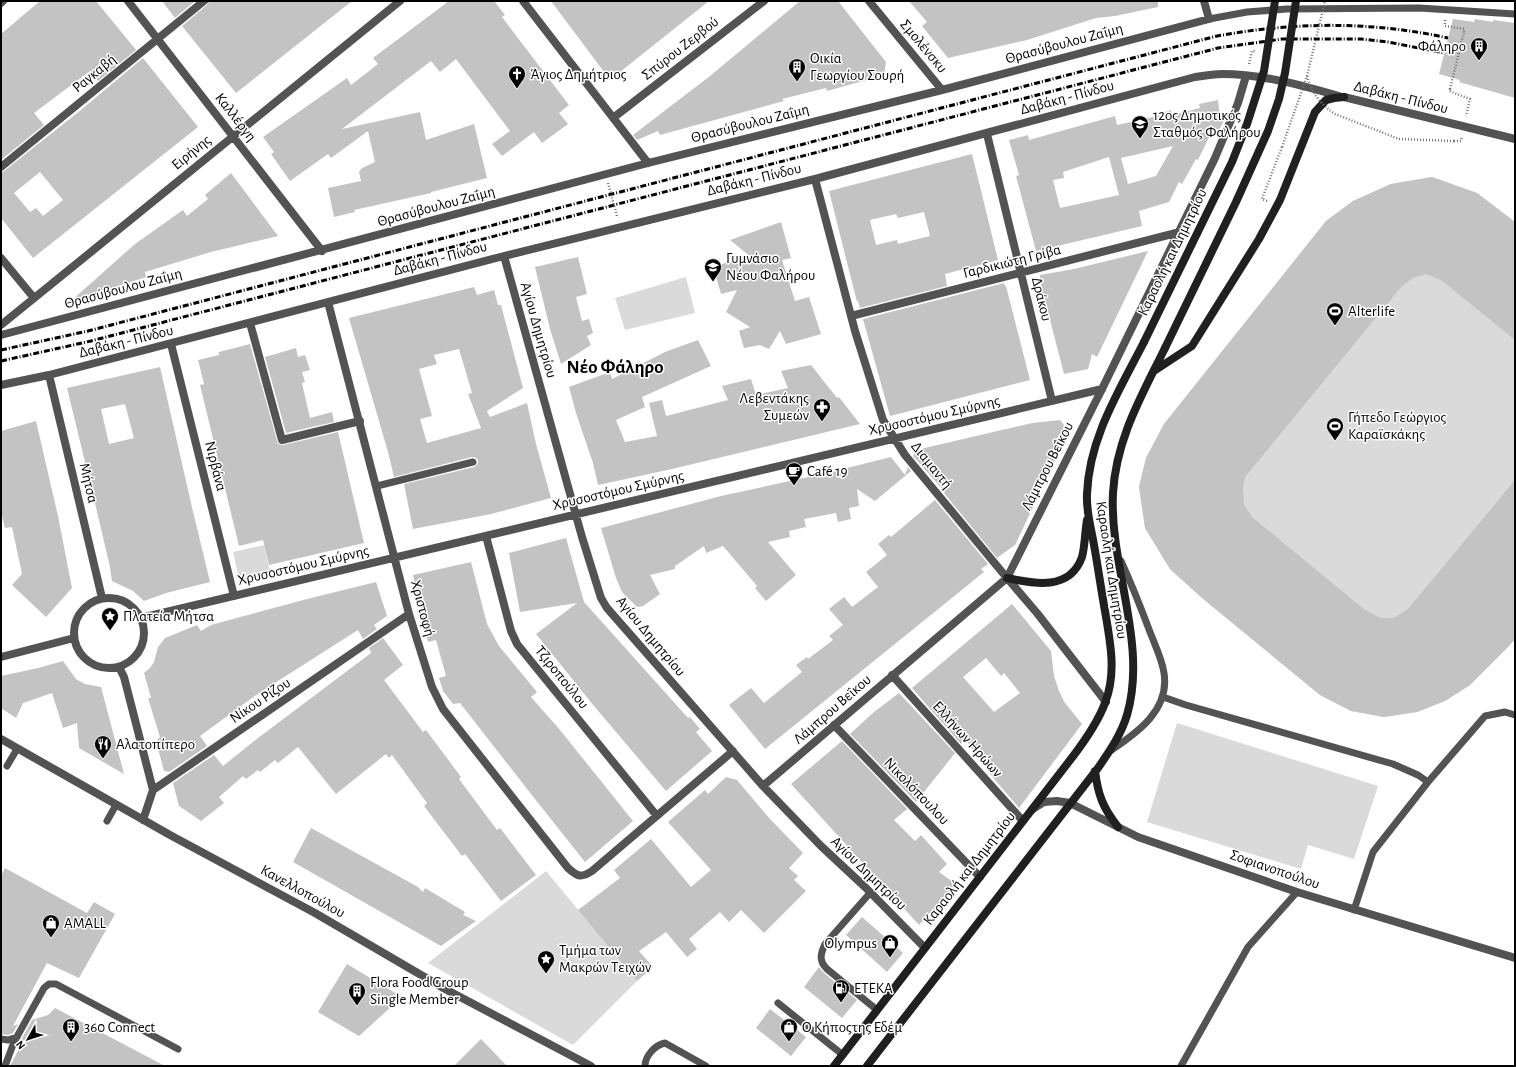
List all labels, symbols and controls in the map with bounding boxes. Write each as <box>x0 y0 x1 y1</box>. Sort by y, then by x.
street label: Σπύρου Ζερβού <box>639 14 722 83</box>
street label: Σμολένσκυ <box>897 17 950 76</box>
street label: Θρασύβουλου Ζαΐμη <box>1004 21 1124 66</box>
building icon: Φάληρο <box>1469 36 1489 61</box>
place label: Φάληρο <box>1418 39 1466 54</box>
place label: Οικία Γεωργίου Σουρή <box>810 51 904 83</box>
street label: Ραγκαβή <box>70 52 119 95</box>
building icon: Οικία Γεωργίου Σουρή <box>787 57 807 82</box>
church icon: Άγιος Δημήτριος <box>507 64 527 89</box>
place label: Άγιος Δημήτριος <box>530 67 627 82</box>
street label: Δαβάκη - Πίνδου <box>1019 78 1116 117</box>
street label: Δαβάκη - Πίνδου <box>1352 79 1450 116</box>
street label: Καλλέργη <box>212 90 259 144</box>
street label: Θρασύβουλου Ζαΐμη <box>690 102 811 145</box>
place label: 12ος Δημοτικός Σταθμός Φαλήρου <box>1153 108 1261 140</box>
school or university icon: 12ος Δημοτικός Σταθμός Φαλήρου <box>1130 114 1150 139</box>
street label: Ειρήνης <box>169 132 214 173</box>
street label: Δαβάκη - Πίνδου <box>705 161 803 198</box>
street label: Θρασύβουλου Ζαΐμη <box>376 184 496 229</box>
street label: Καραολή και Δημητρίου <box>1135 186 1210 318</box>
street label: Δαβάκη - Πίνδου <box>392 239 489 278</box>
street label: Γαρδικιώτη Γρίβα <box>962 242 1063 281</box>
place label: Γυμνάσιο Νέου Φαλήρου <box>726 251 815 283</box>
school or university icon: Γυμνάσιο Νέου Φαλήρου <box>703 257 723 282</box>
street label: Θρασύβουλου Ζαΐμη <box>63 266 183 311</box>
street label: Δράκου <box>1029 275 1054 323</box>
street label: Αγίου Δημητρίου <box>518 281 559 380</box>
sports icon: Alterlife <box>1325 301 1345 326</box>
place label: Alterlife <box>1348 304 1395 319</box>
street label: Δαβάκη - Πίνδου <box>77 323 175 360</box>
district label: Νέο Φάληρο <box>567 358 663 377</box>
place label: Λεβεντάκης Συμεών <box>740 391 809 423</box>
street label: Χρυσοστόμου Σμύρνης <box>867 393 1001 438</box>
pharmacy icon: Λεβεντάκης Συμεών <box>812 397 832 422</box>
place label: Γήπεδο Γεώργιος Καραϊσκάκης <box>1348 410 1446 442</box>
sports icon: Γήπεδο Γεώργιος Καραϊσκάκης <box>1325 416 1345 441</box>
street label: Λάμπρου Βεΐκου <box>1019 420 1076 513</box>
street label: Διαμαντή <box>908 439 955 492</box>
street label: Νιρβάνα <box>202 440 229 493</box>
cafe icon: Café 19 <box>784 461 804 486</box>
street label: Μήτσα <box>77 462 100 505</box>
place label: Café 19 <box>807 464 847 479</box>
street label: Χρυσοστόμου Σμύρνης <box>551 468 685 513</box>
street label: Καραολή και Δημητρίου <box>1093 500 1130 640</box>
street label: Χρυσοστόμου Σμύρνης <box>236 543 370 588</box>
street label: Χριστοφή <box>408 578 437 638</box>
street label: Αγίου Δημητρίου <box>613 594 688 679</box>
place icon: Πλατεία Μήτσα <box>100 606 120 631</box>
place label: Πλατεία Μήτσα <box>123 609 214 624</box>
street label: Τζιροπούλου <box>532 643 591 712</box>
street label: Λάμπρου Βεΐκου <box>791 672 874 747</box>
street label: Νίκου Ρίζου <box>227 675 293 726</box>
street label: Ελλήνων Ηρώων <box>930 699 1005 780</box>
restaurant icon: Αλατοπίπερο <box>93 734 113 759</box>
place label: Αλατοπίπερο <box>116 737 195 752</box>
street label: Νικολόπουλου <box>881 755 952 828</box>
street label: Καραολή και Δημητρίου <box>921 809 1018 928</box>
street label: Αγίου Δημητρίου <box>828 834 909 913</box>
street label: Σοφιανοπούλου <box>1228 847 1322 892</box>
street label: Κανελλοπούλου <box>258 862 347 921</box>
shop icon: AMALL <box>41 913 61 938</box>
place label: AMALL <box>64 916 106 931</box>
shop icon: Olympus <box>880 933 900 958</box>
place label: Olympus <box>825 936 877 951</box>
place label: Τμήμα των Μακρών Τειχών <box>559 943 651 975</box>
place icon: Τμήμα των Μακρών Τειχών <box>536 949 556 974</box>
place label: Flora Food Group Single Member <box>370 975 469 1007</box>
fuel station icon: ΕΤΕΚΑ <box>831 978 851 1003</box>
building icon: Flora Food Group Single Member <box>347 981 367 1006</box>
place label: ΕΤΕΚΑ <box>854 981 893 996</box>
building icon: 360 Connect <box>61 1017 81 1042</box>
shop icon: Ο Κήποςτης Εδέμ <box>779 1017 799 1042</box>
north arrow <box>8 1019 48 1059</box>
place label: 360 Connect <box>84 1020 155 1035</box>
place label: Ο Κήποςτης Εδέμ <box>802 1020 902 1035</box>
text: N <box>14 1039 27 1051</box>

